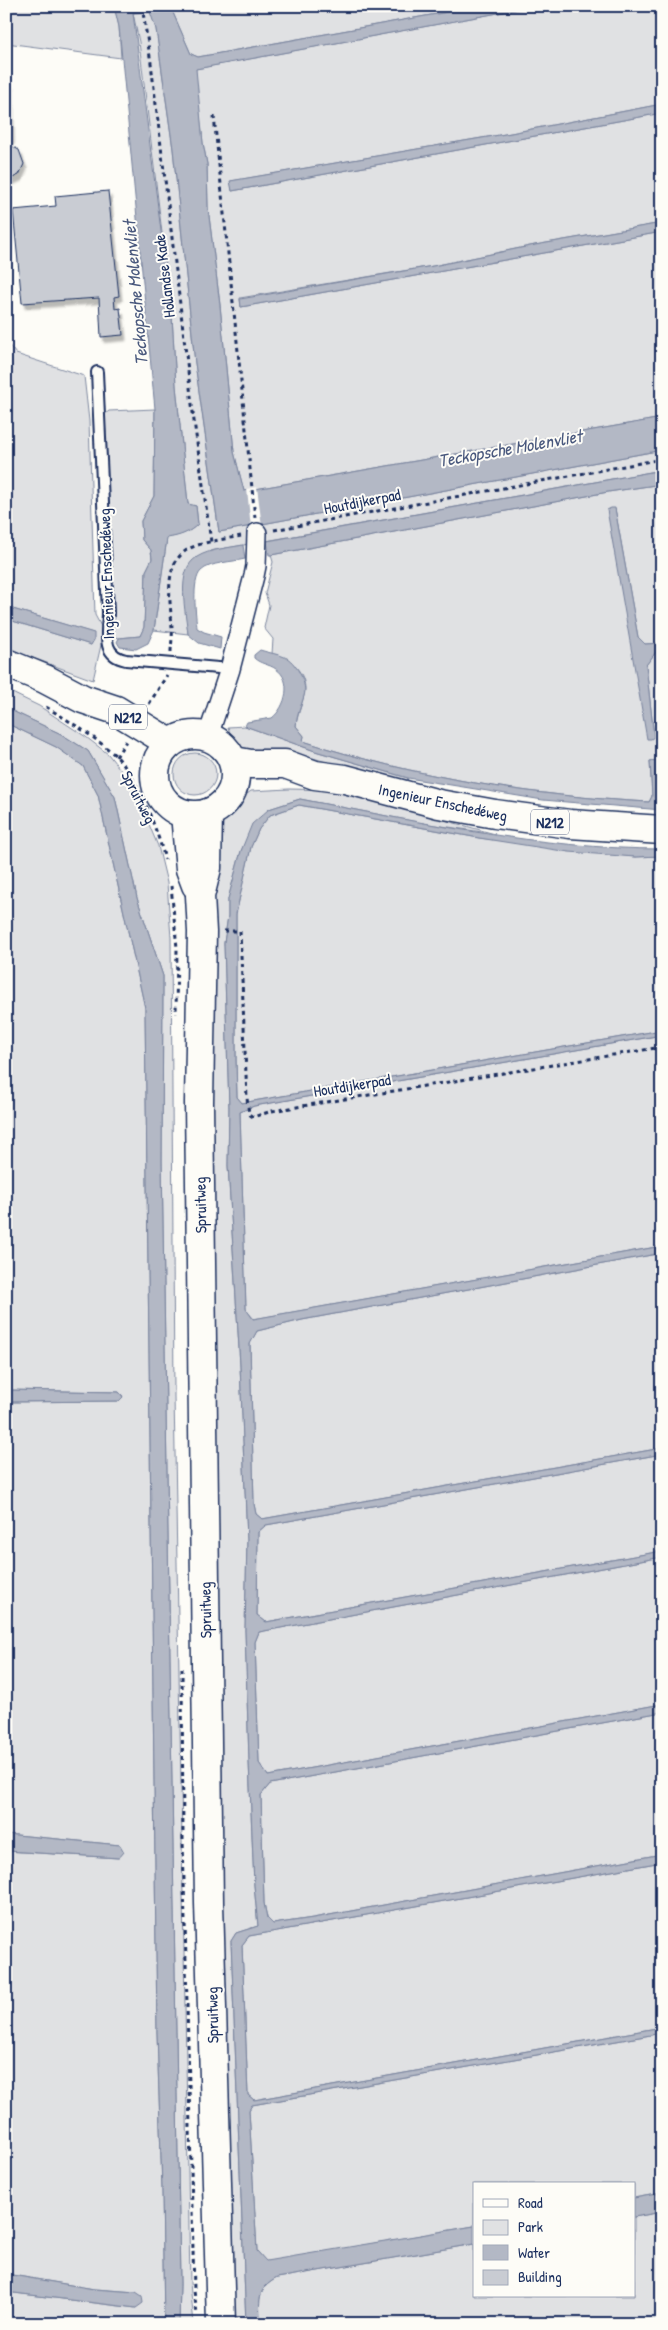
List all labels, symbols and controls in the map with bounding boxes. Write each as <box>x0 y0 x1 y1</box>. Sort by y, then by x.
water label: Teckopsche Molenvliet <box>116 217 154 366</box>
street label: Hollandse Kade <box>148 232 180 319</box>
water label: Teckopsche Molenvliet <box>436 423 586 473</box>
street label: Houtdijkerpad <box>322 483 402 519</box>
street label: Ingenieur Enschedéweg <box>93 508 119 640</box>
road number: N212 <box>109 704 147 730</box>
street label: Spruitweg <box>116 767 162 827</box>
street label: Ingenieur Enschedéweg <box>377 778 509 826</box>
road number: N212 <box>531 810 569 834</box>
street label: Houtdijkerpad <box>312 1068 392 1102</box>
street label: Spruitweg <box>189 1176 211 1234</box>
street label: Spruitweg <box>194 1581 216 1639</box>
street label: Spruitweg <box>201 1986 223 2044</box>
legend <box>473 2182 636 2298</box>
text: Road <box>518 2192 543 2213</box>
text: Park <box>518 2216 543 2237</box>
text: Water <box>518 2242 550 2263</box>
text: Building <box>518 2266 562 2287</box>

